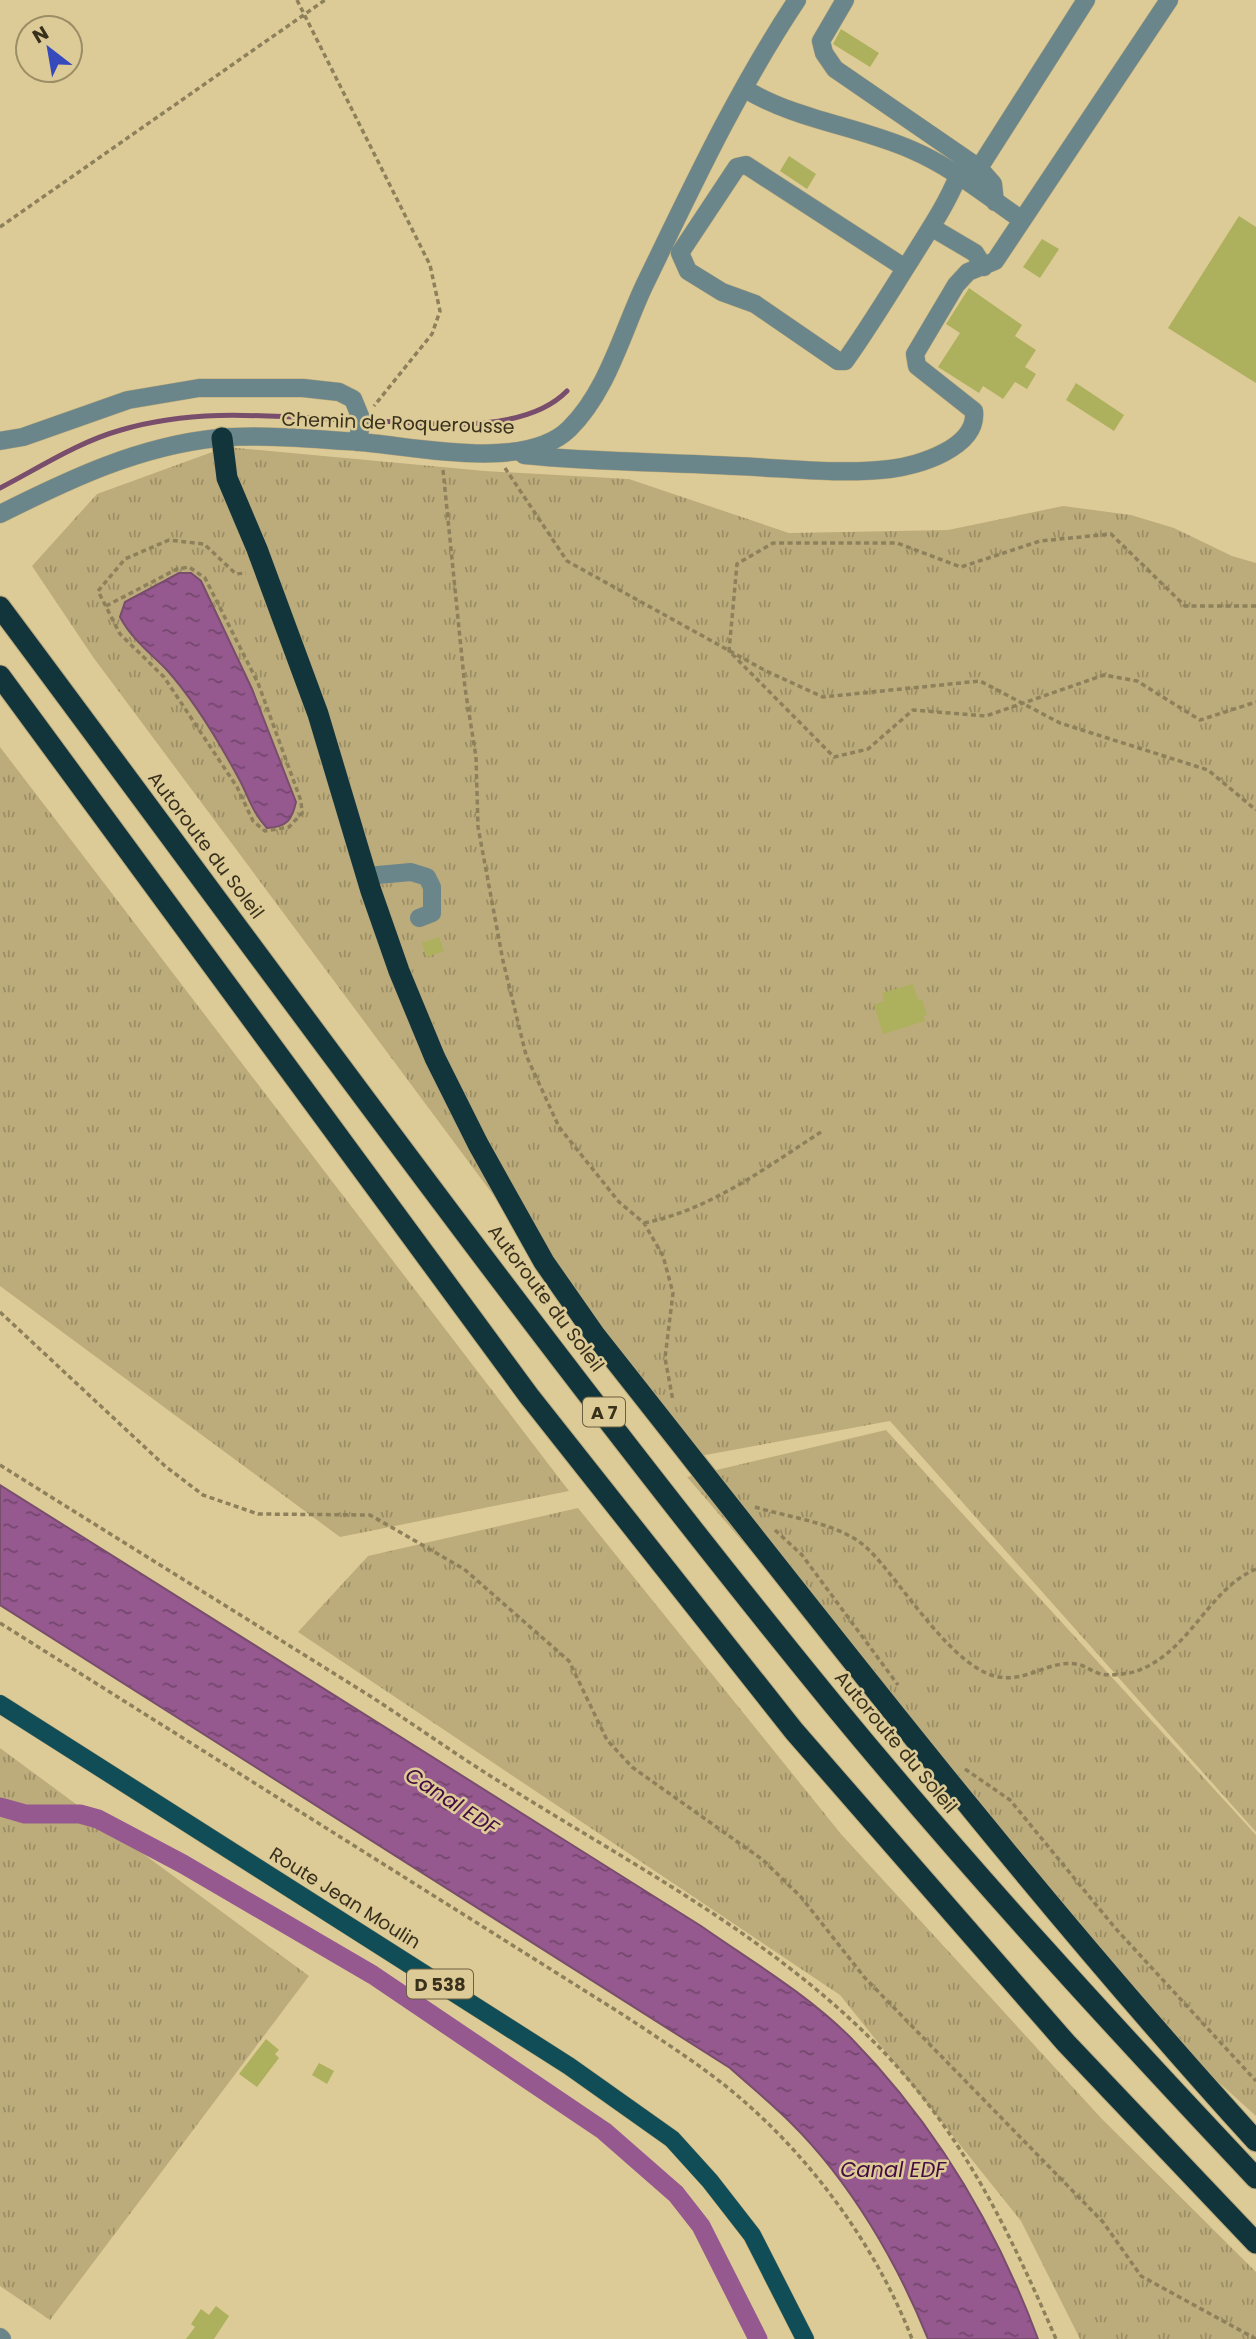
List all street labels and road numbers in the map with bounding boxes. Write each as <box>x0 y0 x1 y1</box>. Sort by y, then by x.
street label: Chemin de Roquerousse <box>281 405 515 441</box>
street label: Autoroute du Soleil <box>142 766 270 924</box>
street label: Autoroute du Soleil <box>482 1219 610 1377</box>
road number: A 7 <box>583 1398 625 1427</box>
street label: Autoroute du Soleil <box>828 1665 964 1819</box>
street label: Route Jean Moulin <box>264 1841 426 1955</box>
road number: D 538 <box>407 1970 473 1998</box>

